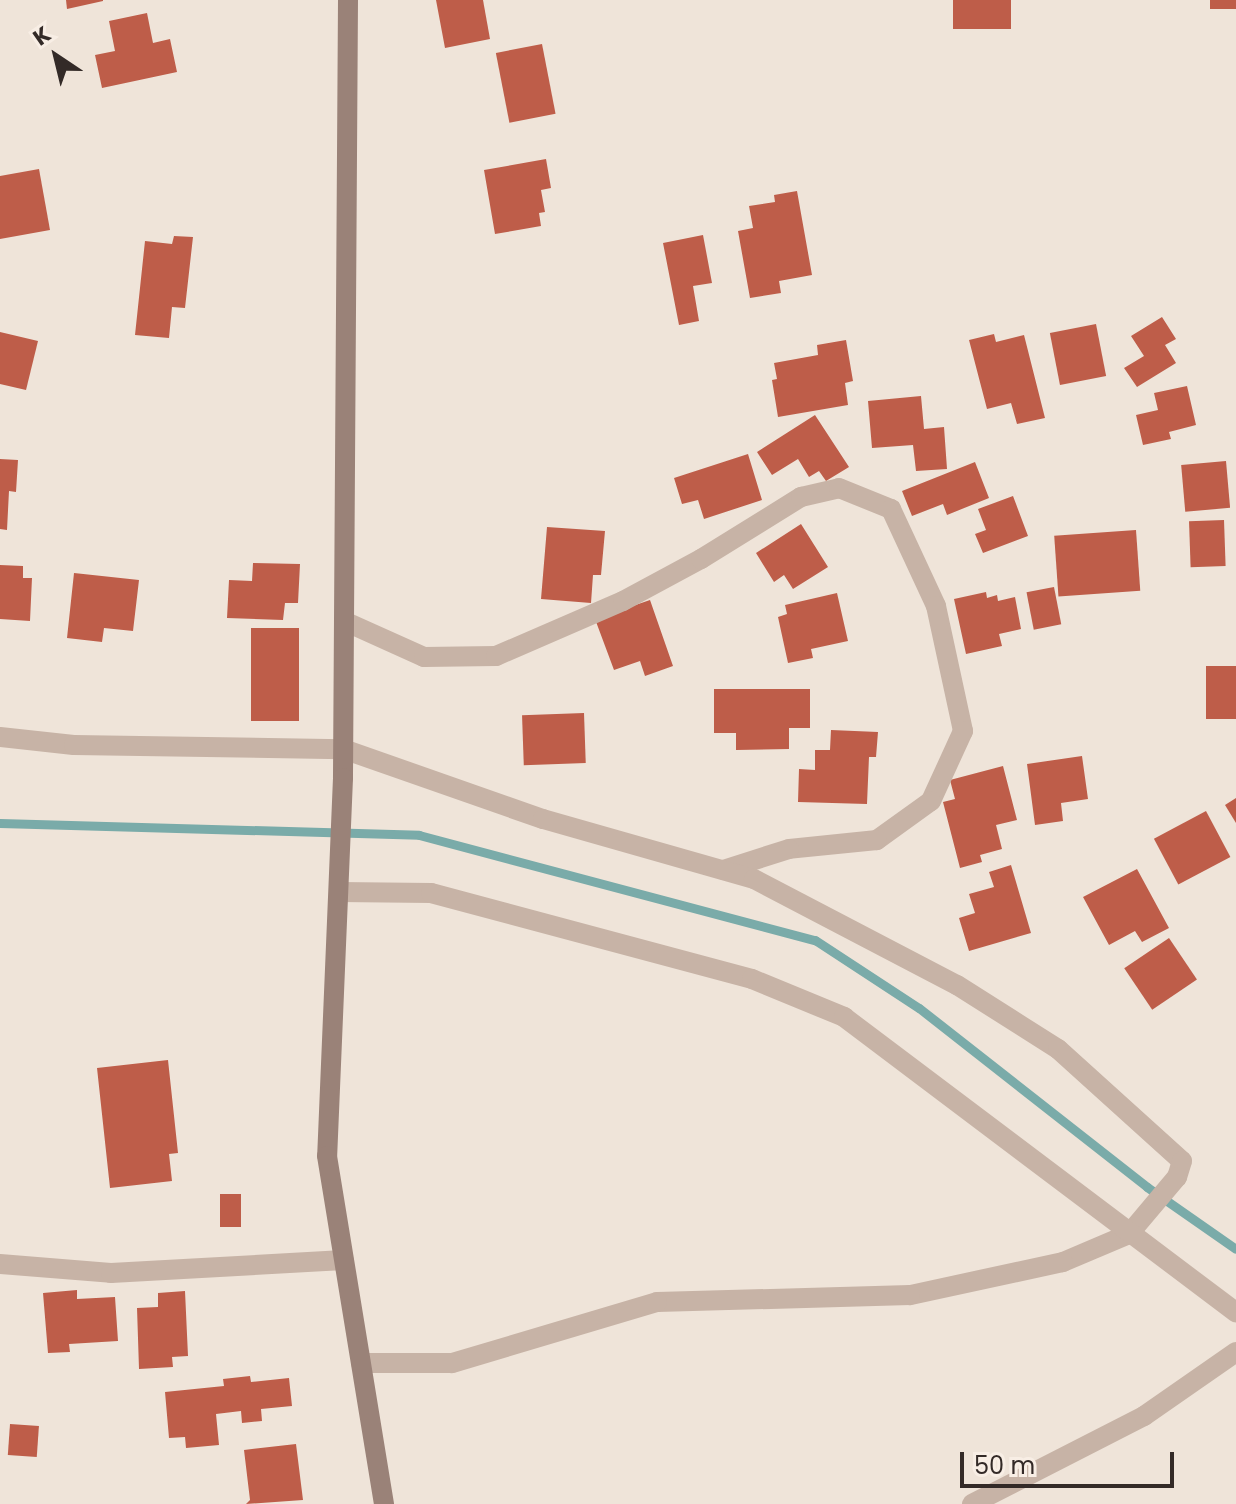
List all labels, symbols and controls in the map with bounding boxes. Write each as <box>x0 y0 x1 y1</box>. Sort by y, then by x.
north arrow <box>16 16 96 96</box>
text: K <box>27 19 57 53</box>
scale bar <box>964 1436 1178 1486</box>
text: 50 m <box>974 1449 1035 1482</box>

